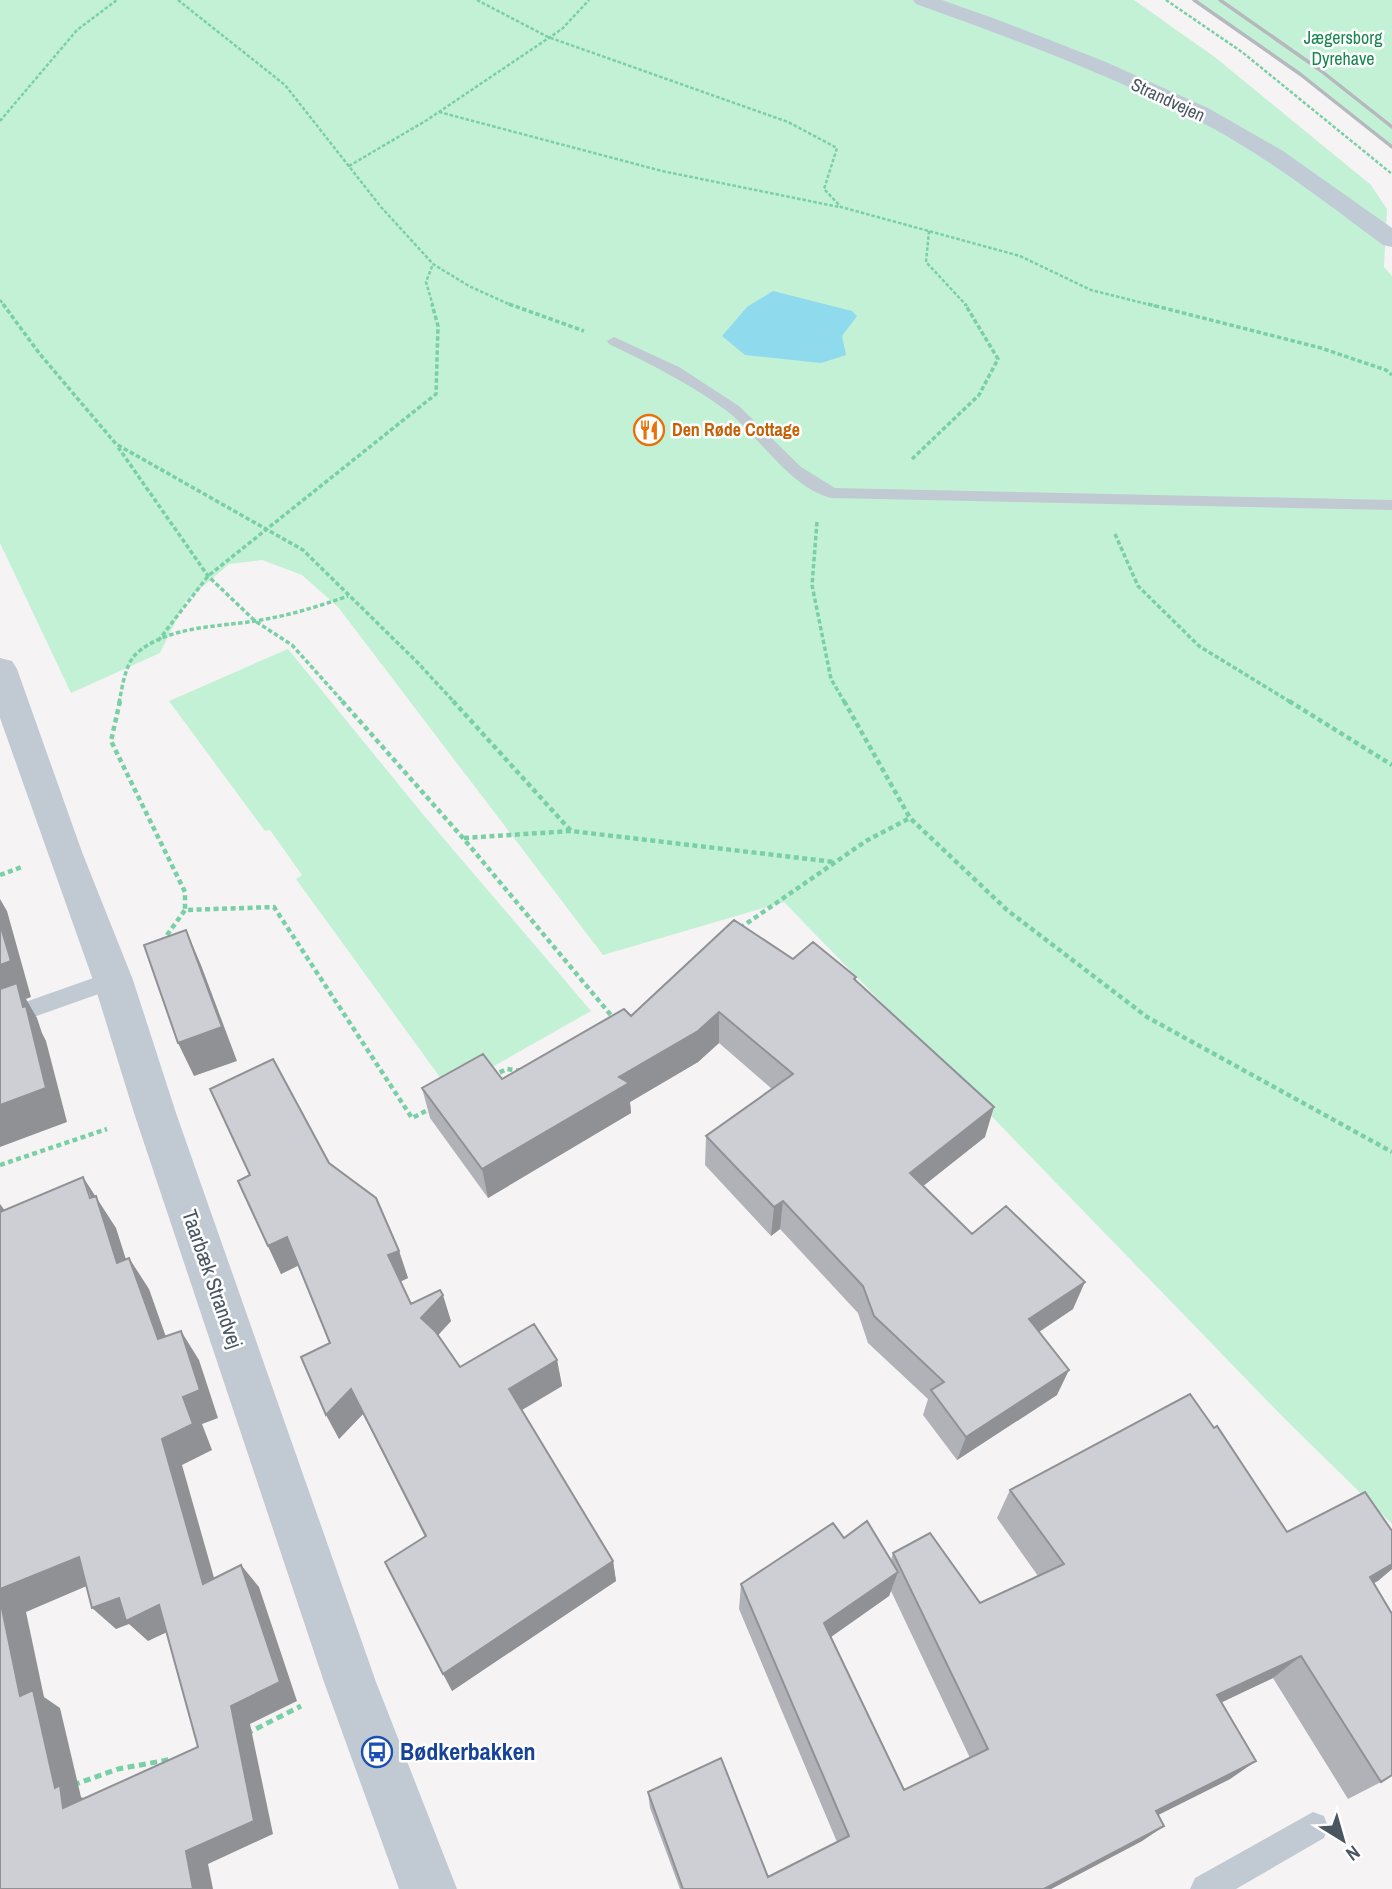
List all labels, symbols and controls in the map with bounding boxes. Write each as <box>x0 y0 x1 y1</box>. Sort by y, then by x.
park label: Jægersborg Dyrehave <box>1304 25 1383 71</box>
street label: Strandvejen <box>1127 72 1209 128</box>
restaurant icon: Den Røde Cottage <box>632 413 666 447</box>
place label: Den Røde Cottage <box>672 417 800 442</box>
street label: Taarbæk Strandvej <box>175 1206 250 1352</box>
bus stop icon: Bødkerbakken <box>360 1735 394 1769</box>
place label: Bødkerbakken <box>400 1735 536 1767</box>
north arrow <box>1308 1805 1378 1875</box>
text: N <box>1341 1840 1366 1867</box>

